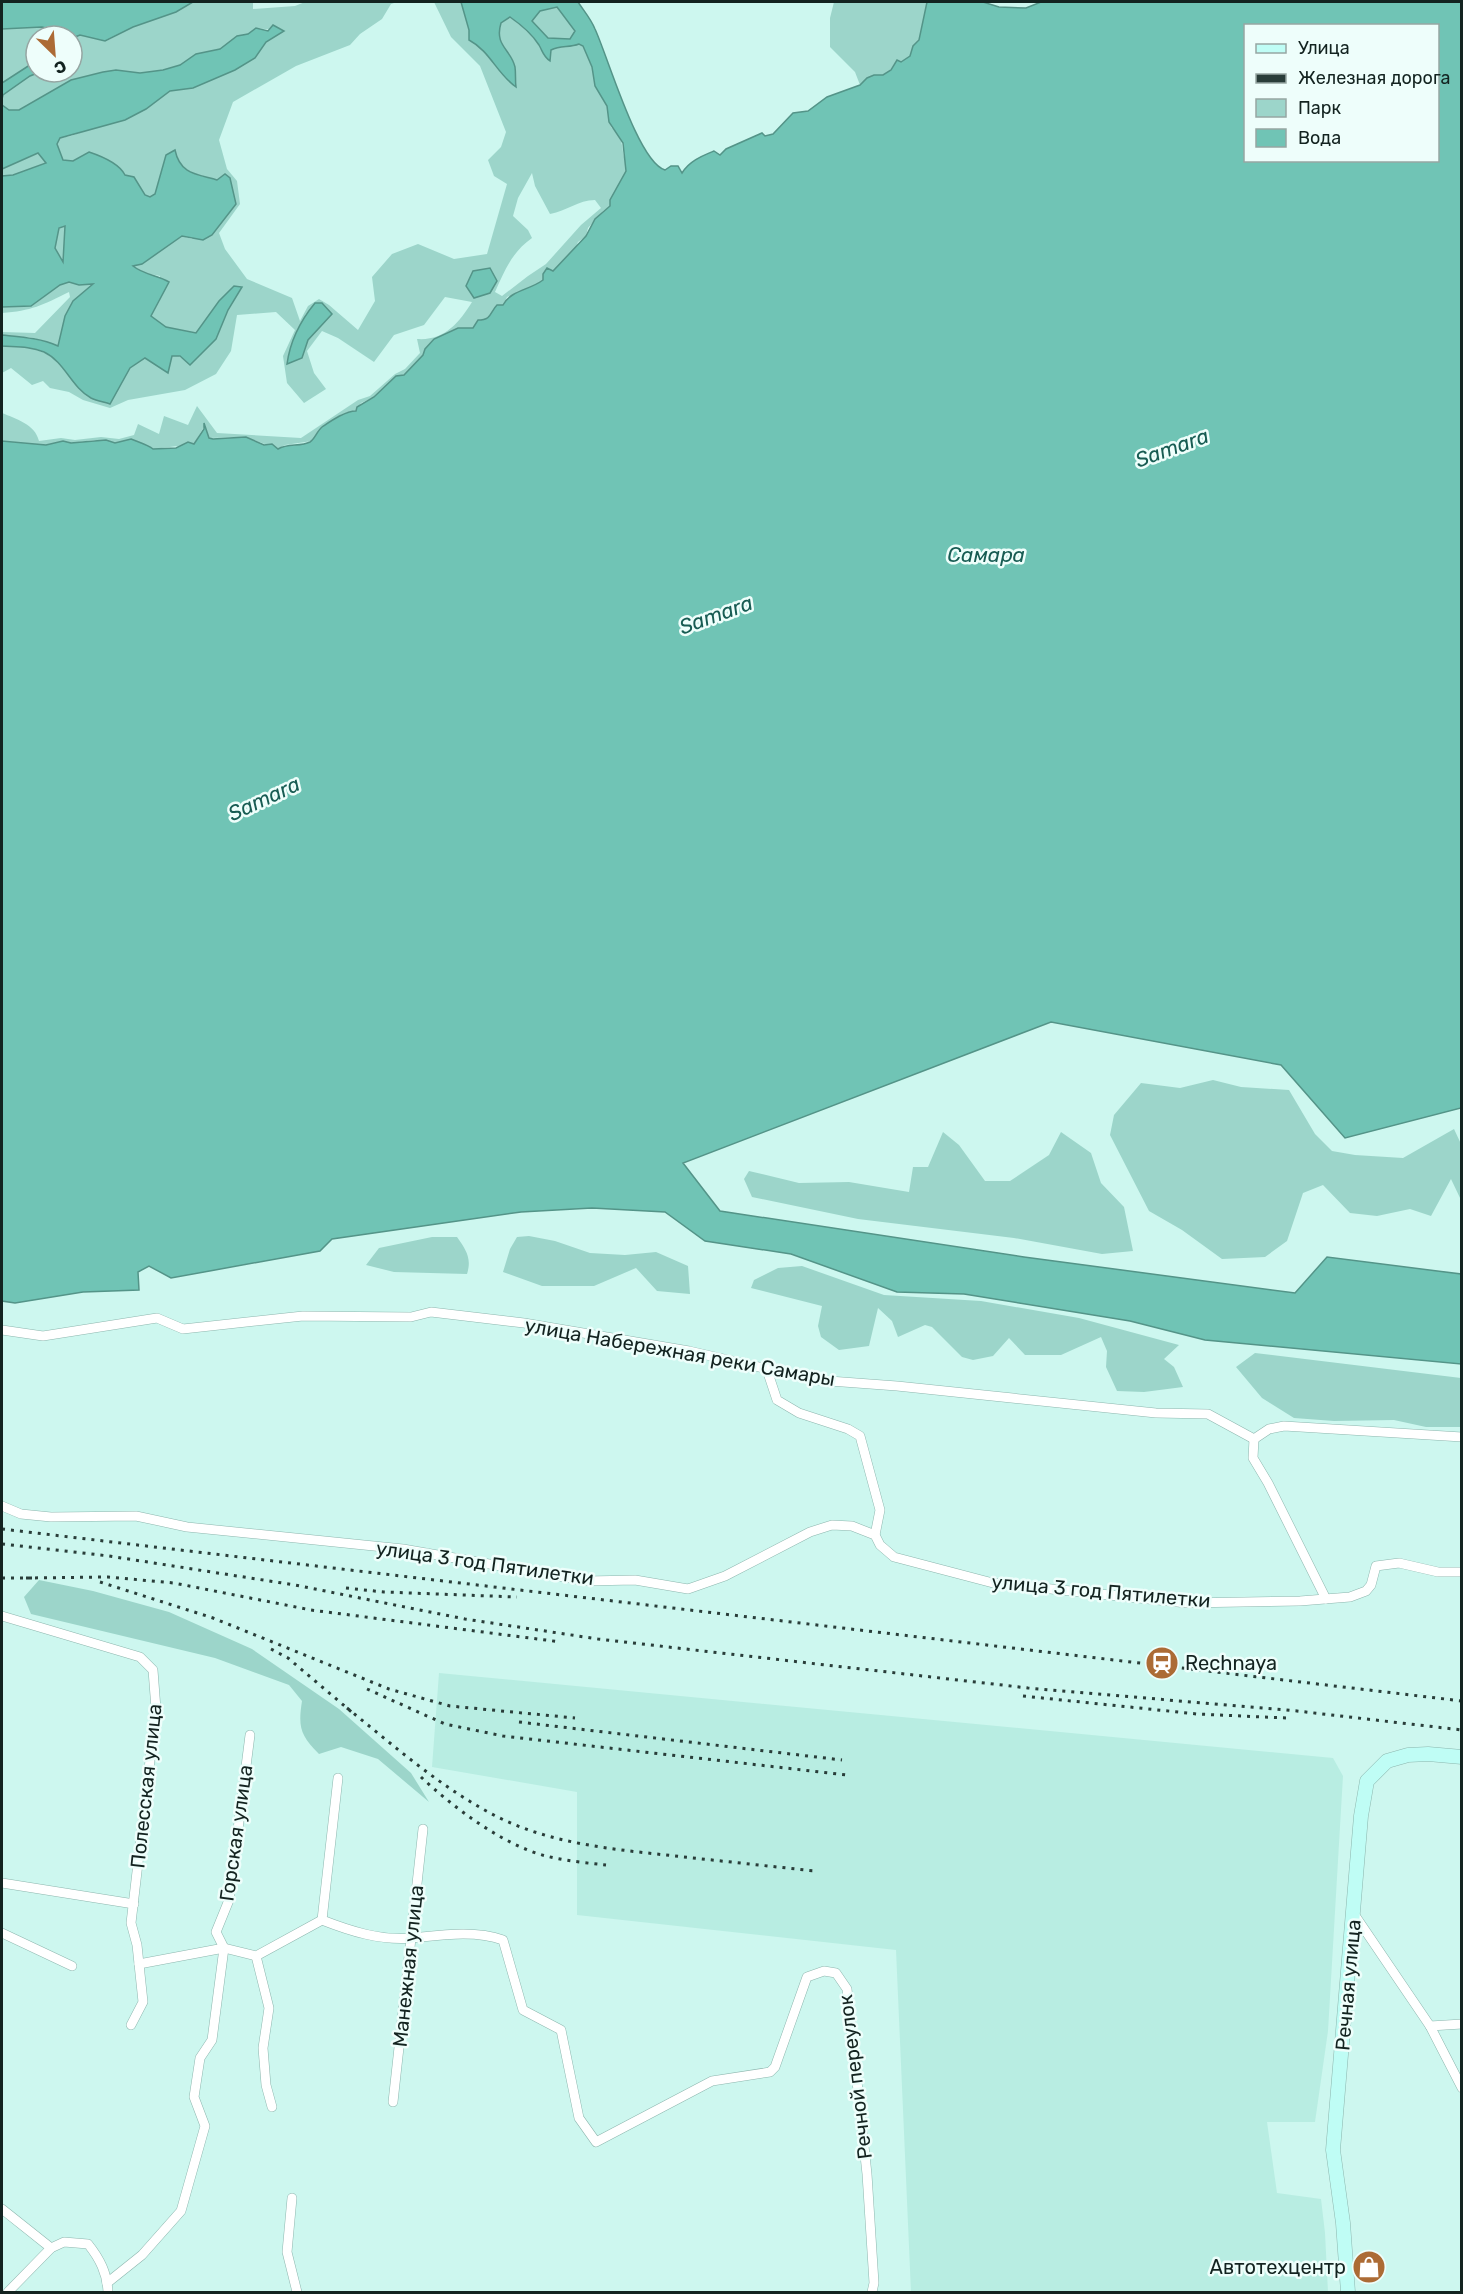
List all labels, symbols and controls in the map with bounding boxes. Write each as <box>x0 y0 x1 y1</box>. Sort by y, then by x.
north arrow <box>24 24 84 84</box>
legend <box>1244 24 1439 162</box>
text: Улица <box>1298 37 1350 59</box>
text: С <box>51 56 69 78</box>
text: Железная дорога <box>1298 67 1451 89</box>
text: Парк <box>1298 97 1342 119</box>
text: Вода <box>1298 127 1341 149</box>
water label: Samara <box>1132 423 1212 472</box>
water label: Самара <box>947 542 1025 567</box>
water label: Samara <box>676 590 756 639</box>
water label: Samara <box>224 771 304 826</box>
street label: улица Набережная реки Самары <box>523 1313 837 1391</box>
street label: улица 3 год Пятилетки <box>375 1536 595 1590</box>
street label: улица 3 год Пятилетки <box>991 1569 1211 1613</box>
station icon: Rechnaya <box>1144 1645 1180 1681</box>
place label: Rechnaya <box>1185 1651 1277 1675</box>
street label: Полесская улица <box>125 1702 167 1870</box>
street label: Горская улица <box>215 1763 257 1903</box>
street label: Манежная улица <box>388 1884 428 2048</box>
street label: Речная улица <box>1330 1918 1366 2052</box>
street label: Речной переулок <box>833 1993 877 2161</box>
shop icon: Автотехцентр <box>1351 2249 1387 2285</box>
place label: Автотехцентр <box>1210 2255 1346 2279</box>

